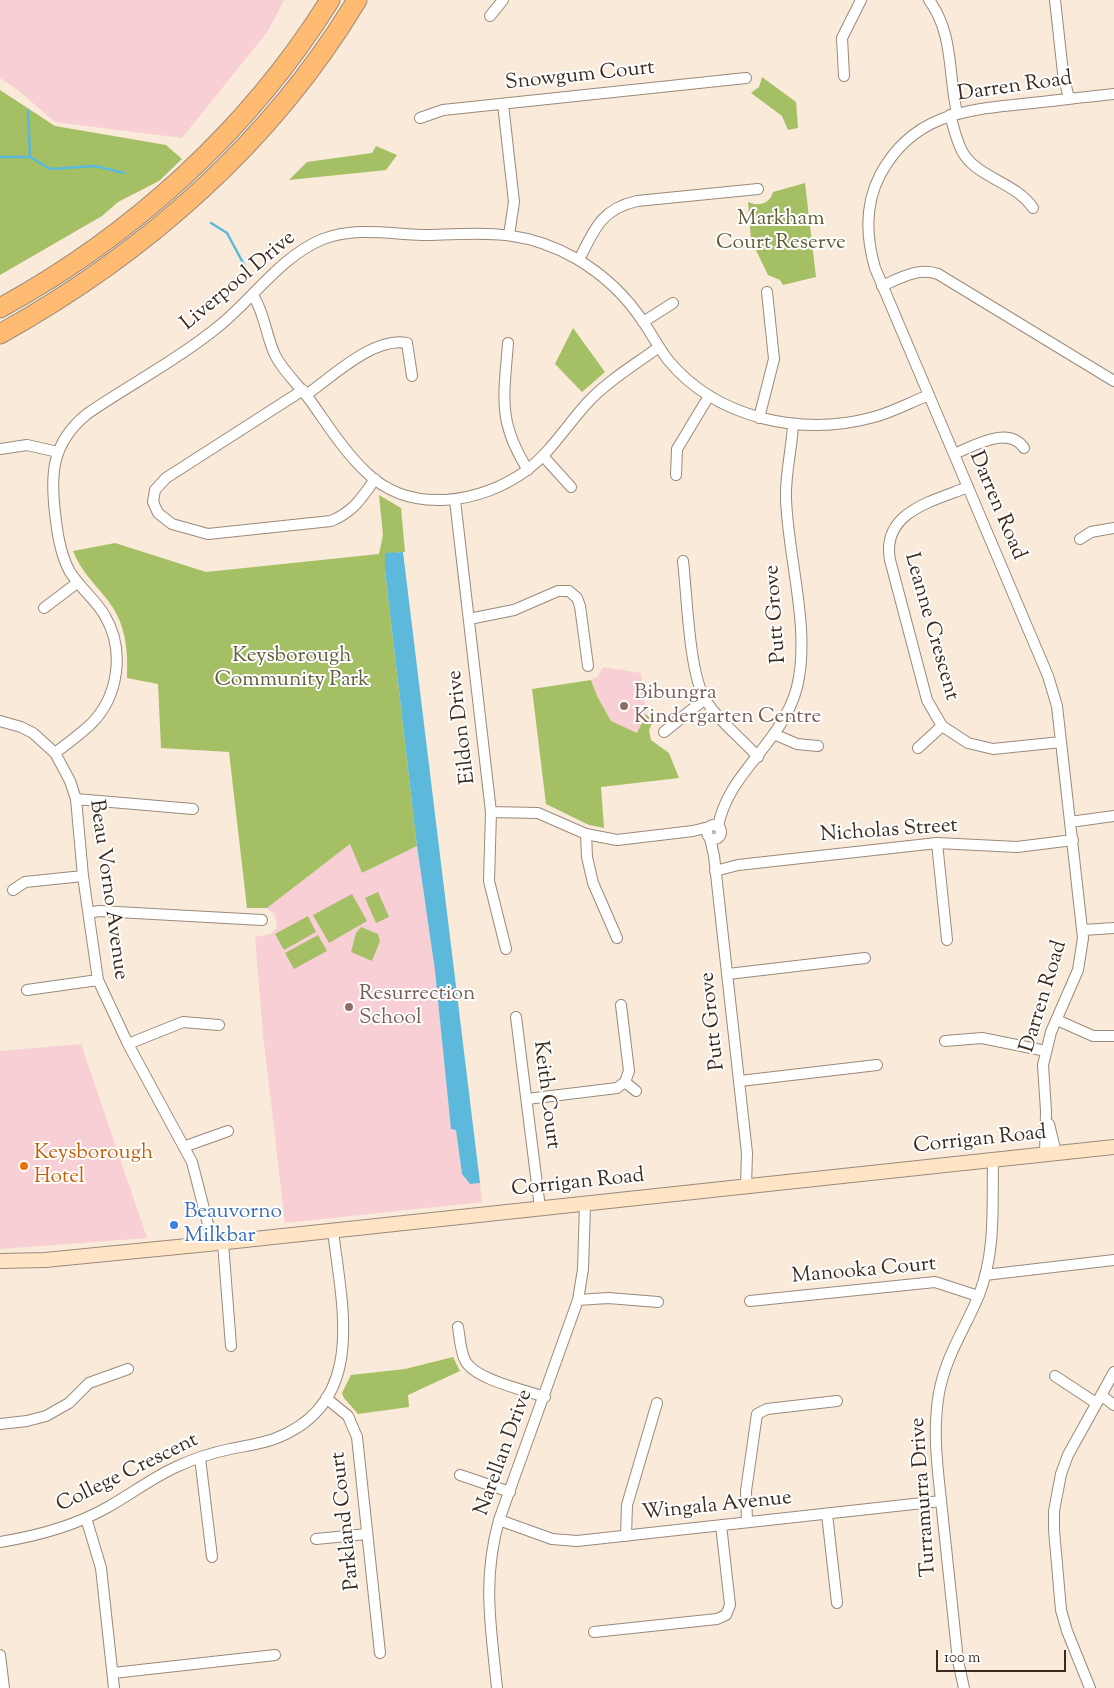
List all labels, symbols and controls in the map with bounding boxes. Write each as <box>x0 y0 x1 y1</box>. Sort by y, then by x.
street label: Snowgum Court <box>504 57 656 97</box>
street label: Darren Road <box>956 67 1074 109</box>
park label: Markham Court Reserve <box>716 207 846 257</box>
street label: Liverpool Drive <box>177 227 301 337</box>
street label: Darren Road <box>962 448 1030 564</box>
street label: Leanne Crescent <box>897 550 963 704</box>
street label: Putt Grove <box>761 564 793 664</box>
park label: Keysborough Community Park <box>215 644 369 694</box>
street label: Eildon Drive <box>443 668 483 786</box>
place label: Bibungra Kindergarten Centre <box>634 681 821 731</box>
marker: Bibungra Kindergarten Centre <box>618 700 630 712</box>
street label: Beau Vorno Avenue <box>82 798 132 982</box>
street label: Nicholas Street <box>819 815 959 849</box>
street label: Darren Road <box>1016 938 1074 1056</box>
street label: Putt Grove <box>696 971 732 1071</box>
place label: Resurrection School <box>359 982 475 1032</box>
marker: Resurrection School <box>343 1001 355 1013</box>
street label: Keith Court <box>526 1039 564 1151</box>
street label: Corrigan Road <box>912 1121 1048 1161</box>
place label: Keysborough Hotel <box>34 1141 153 1191</box>
marker: Keysborough Hotel <box>18 1160 30 1172</box>
street label: Corrigan Road <box>510 1164 646 1204</box>
place label: Beauvorno Milkbar <box>184 1200 282 1250</box>
marker: Beauvorno Milkbar <box>168 1219 180 1231</box>
street label: Manooka Court <box>791 1253 937 1291</box>
street label: Narellan Drive <box>471 1386 539 1520</box>
street label: Turramurra Drive <box>907 1416 943 1578</box>
street label: College Crescent <box>53 1429 203 1519</box>
street label: Parkland Court <box>327 1450 367 1592</box>
street label: Wingala Avenue <box>641 1487 793 1527</box>
scale bar <box>939 1640 1069 1672</box>
text: 100 m <box>944 1648 980 1669</box>

